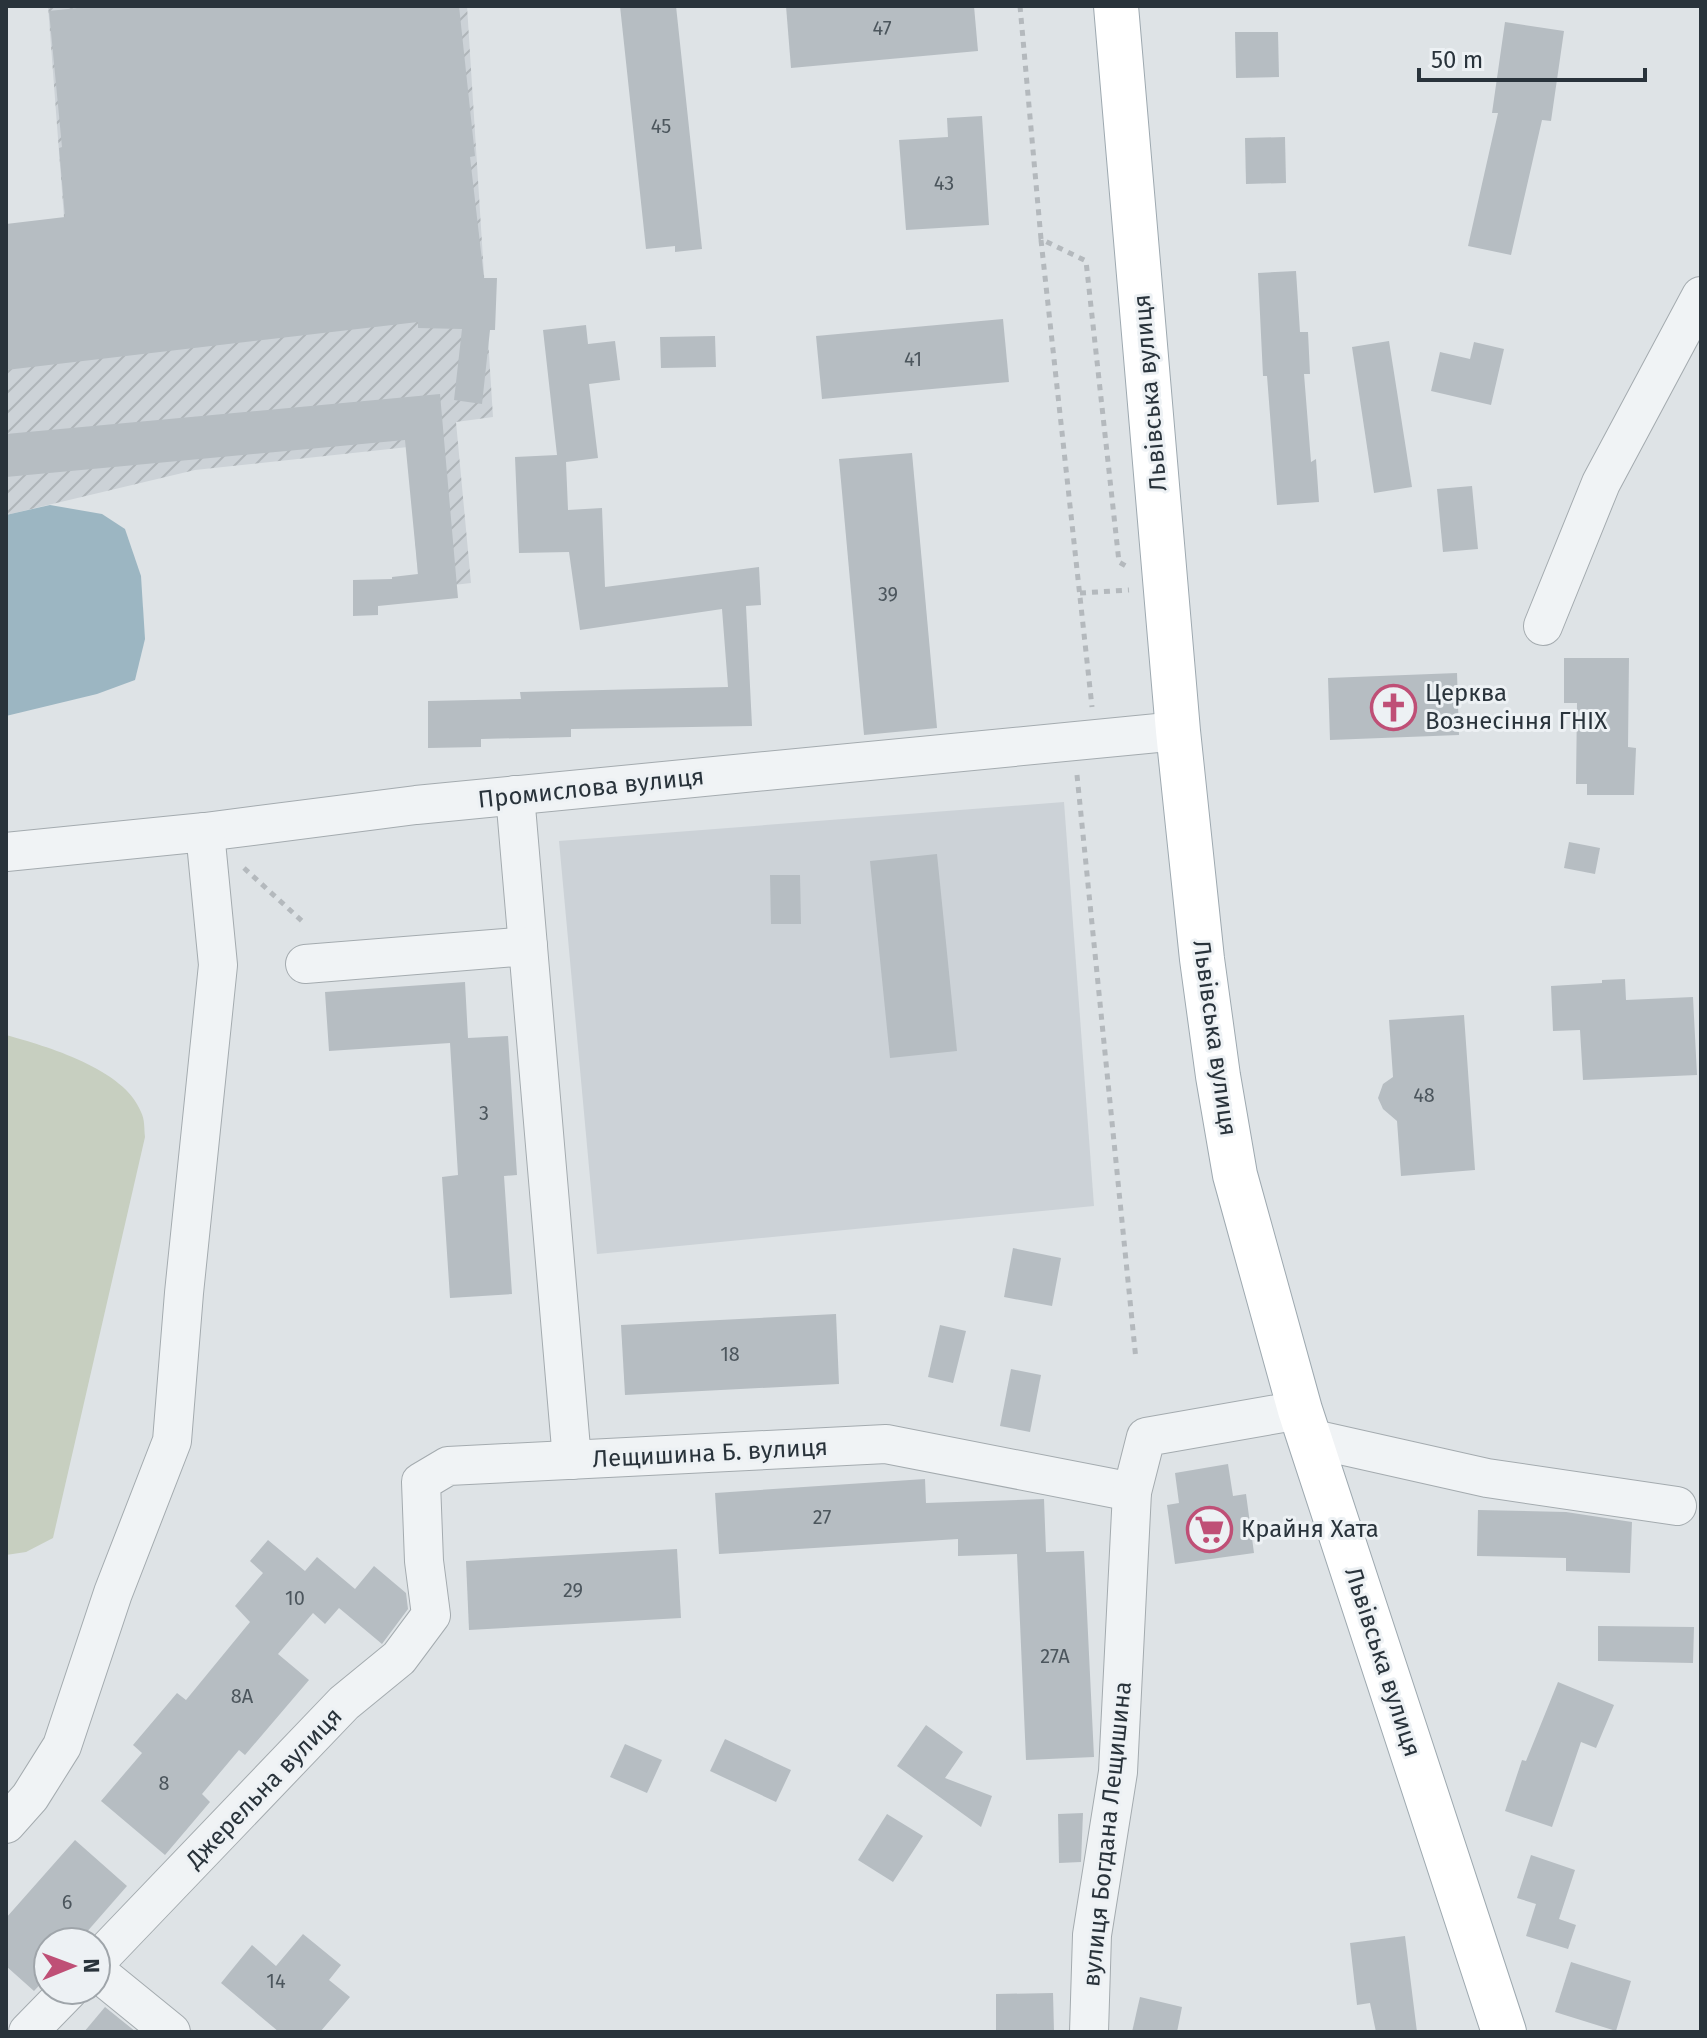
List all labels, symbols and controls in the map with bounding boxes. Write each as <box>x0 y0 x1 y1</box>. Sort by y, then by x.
house number: 47 <box>872 16 892 40</box>
scale bar <box>1419 32 1645 82</box>
text: 50 m <box>1431 46 1483 74</box>
house number: 45 <box>651 114 671 138</box>
house number: 43 <box>934 171 954 195</box>
street label: Львівська вулиця <box>1127 293 1173 493</box>
house number: 41 <box>904 347 922 371</box>
house number: 39 <box>878 582 898 606</box>
place label: Церква Вознесіння ГНІХ <box>1425 679 1607 735</box>
church icon: Церква Вознесіння ГНІХ <box>1370 683 1418 731</box>
street label: Промислова вулиця <box>477 762 705 814</box>
street label: Львівська вулиця <box>1187 938 1243 1138</box>
house number: 48 <box>1413 1083 1435 1107</box>
house number: 3 <box>479 1101 489 1125</box>
house number: 18 <box>720 1342 740 1366</box>
street label: Лещишина Б. вулиця <box>592 1433 828 1473</box>
house number: 27 <box>813 1505 831 1529</box>
supermarket icon: Крайня Хата <box>1186 1505 1234 1553</box>
place label: Крайня Хата <box>1241 1515 1379 1543</box>
street label: Львівська вулиця <box>1339 1564 1427 1760</box>
house number: 29 <box>563 1578 583 1602</box>
house number: 10 <box>285 1586 305 1610</box>
house number: 27А <box>1040 1644 1070 1668</box>
street label: вулиця Богдана Лещишина <box>1077 1680 1137 1988</box>
house number: 8А <box>231 1684 254 1708</box>
street label: Джерельна вулиця <box>180 1702 348 1875</box>
house number: 8 <box>158 1771 170 1795</box>
house number: 6 <box>62 1890 72 1914</box>
north arrow <box>32 1926 112 2006</box>
text: N <box>78 1958 105 1973</box>
house number: 14 <box>266 1969 286 1993</box>

